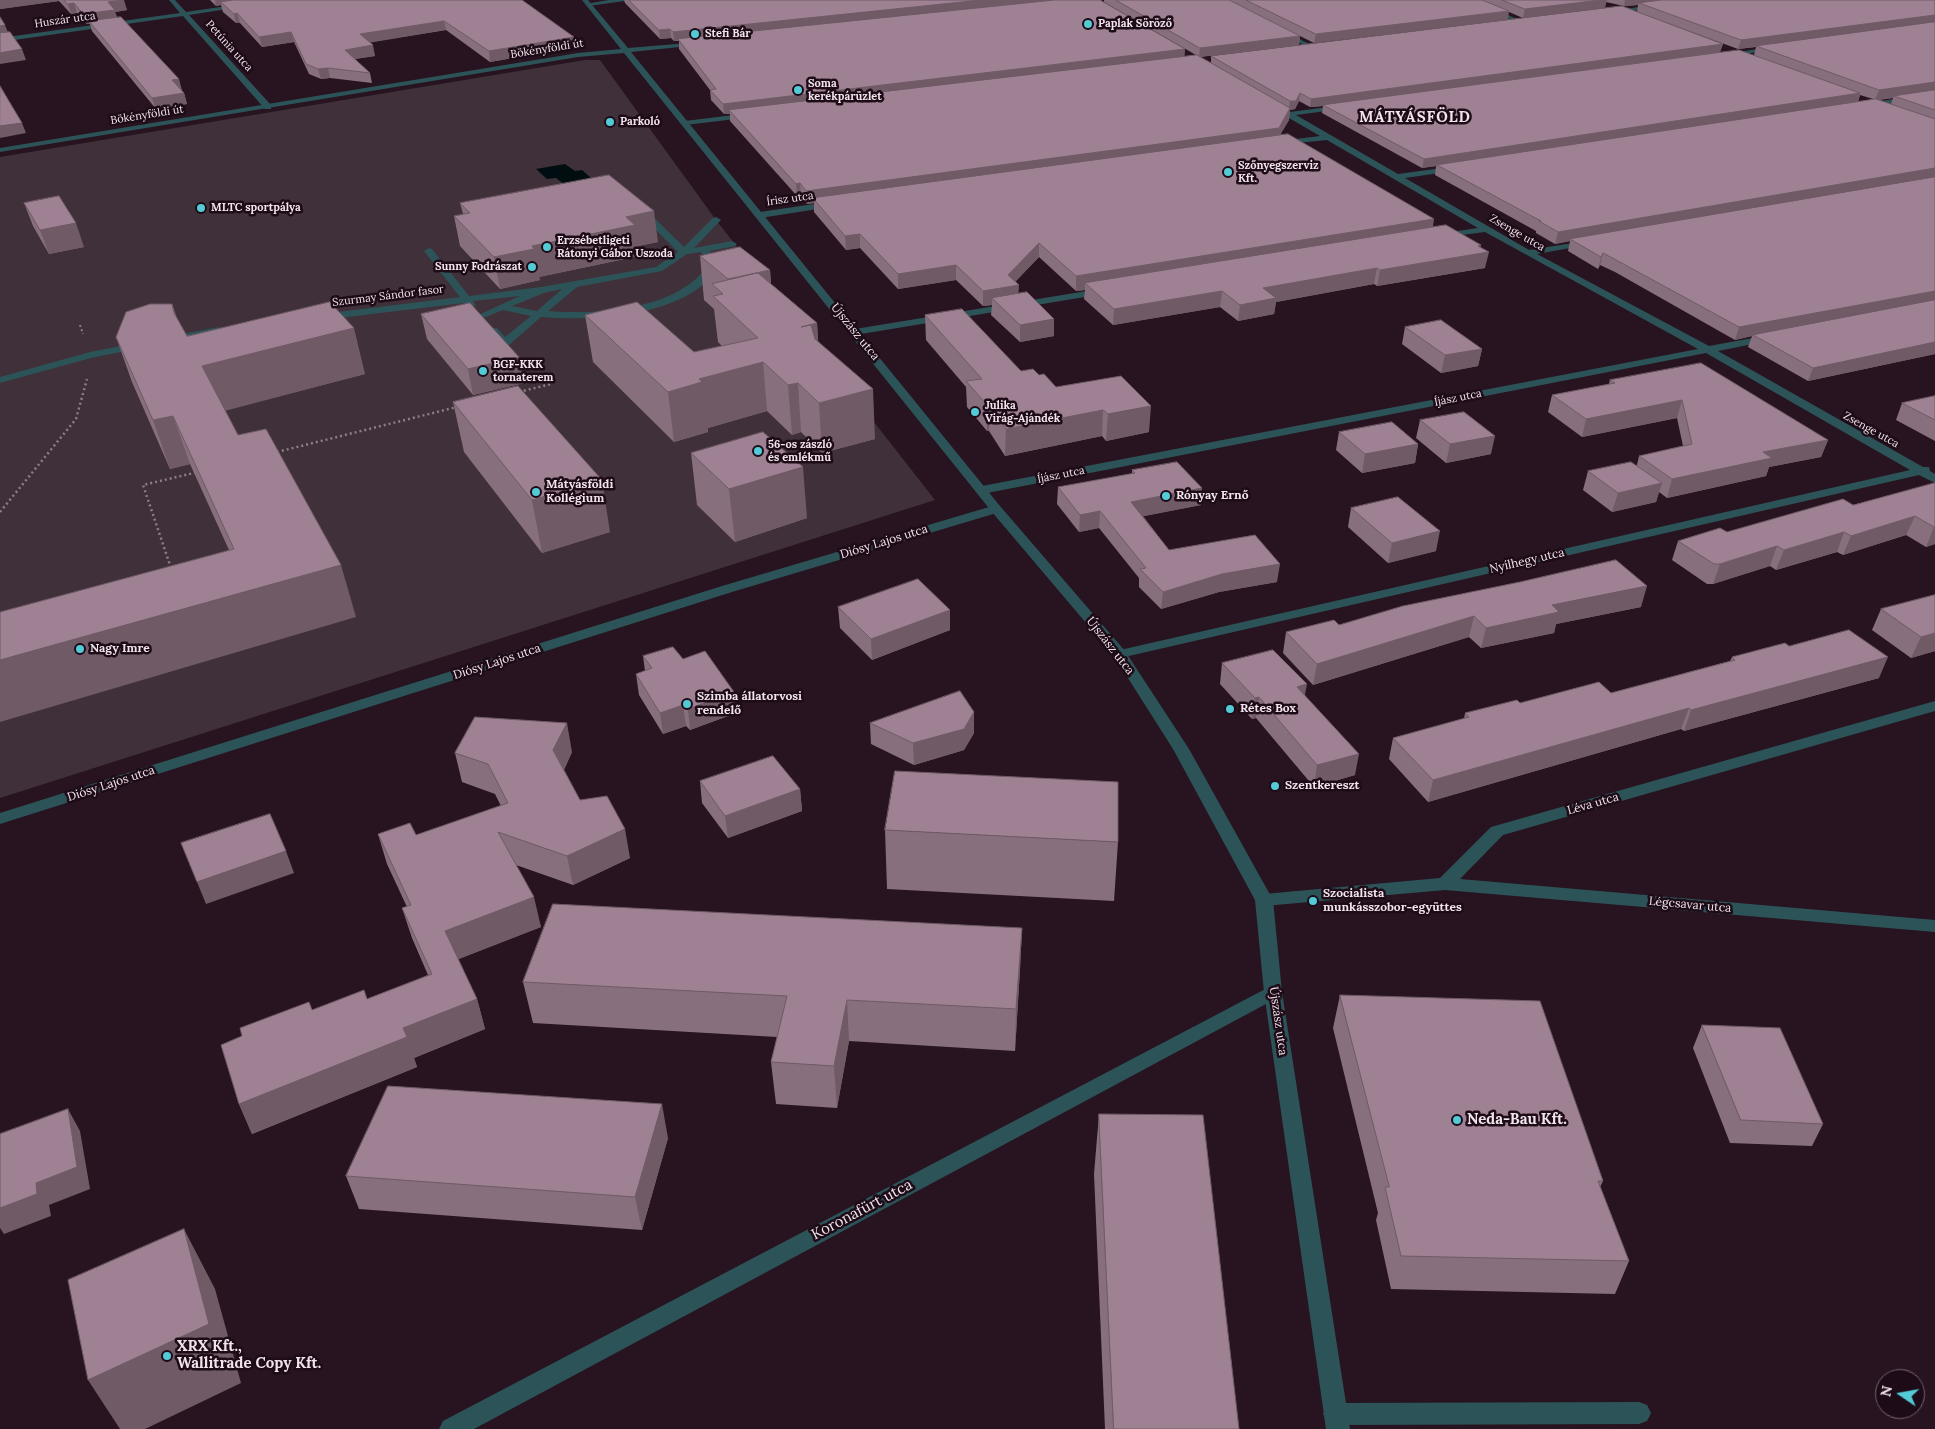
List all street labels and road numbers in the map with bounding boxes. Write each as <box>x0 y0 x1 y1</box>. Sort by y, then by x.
street label: Huszár utca <box>34 9 96 31</box>
street label: Petúnia utca <box>203 18 255 74</box>
street label: Bökényföldi út <box>509 37 585 61</box>
street label: Bökényföldi út <box>109 103 185 127</box>
street label: Írisz utca <box>766 189 814 209</box>
street label: Zsenge utca <box>1487 212 1547 254</box>
street label: Szurmay Sándor fasor <box>331 283 445 309</box>
street label: Újszász utca <box>828 301 882 363</box>
street label: Íjász utca <box>1433 387 1483 409</box>
street label: Zsenge utca <box>1841 409 1901 451</box>
street label: Íjász utca <box>1036 464 1086 486</box>
street label: Diósy Lajos utca <box>838 522 930 562</box>
street label: Nyílhegy utca <box>1488 545 1566 577</box>
street label: Újszász utca <box>1083 614 1137 678</box>
street label: Diósy Lajos utca <box>452 641 542 683</box>
street label: Diósy Lajos utca <box>66 763 156 805</box>
street label: Léva utca <box>1566 790 1620 818</box>
street label: Légcsavar utca <box>1648 894 1732 916</box>
street label: Újszász utca <box>1266 986 1290 1056</box>
street label: Koronafürt utca <box>808 1176 916 1244</box>

